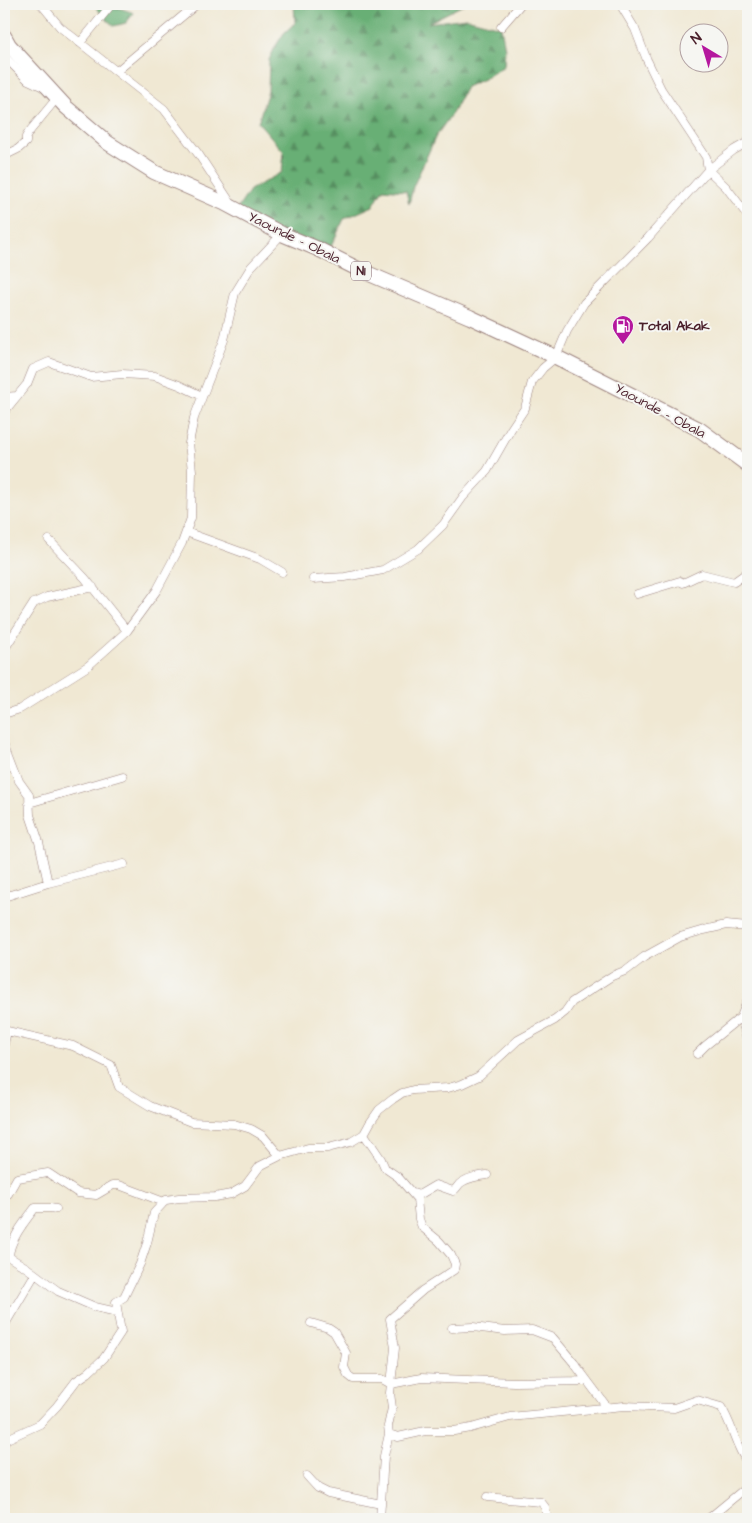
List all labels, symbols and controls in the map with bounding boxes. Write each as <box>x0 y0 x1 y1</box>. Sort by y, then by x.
north arrow <box>680 22 730 72</box>
text: N <box>687 28 706 49</box>
street label: Yaounde - Obala <box>244 207 344 269</box>
road number: N1 <box>351 262 371 280</box>
fuel station icon: Total Akak <box>611 314 635 345</box>
place label: Total Akak <box>638 316 710 336</box>
street label: Yaounde - Obala <box>611 379 709 443</box>

